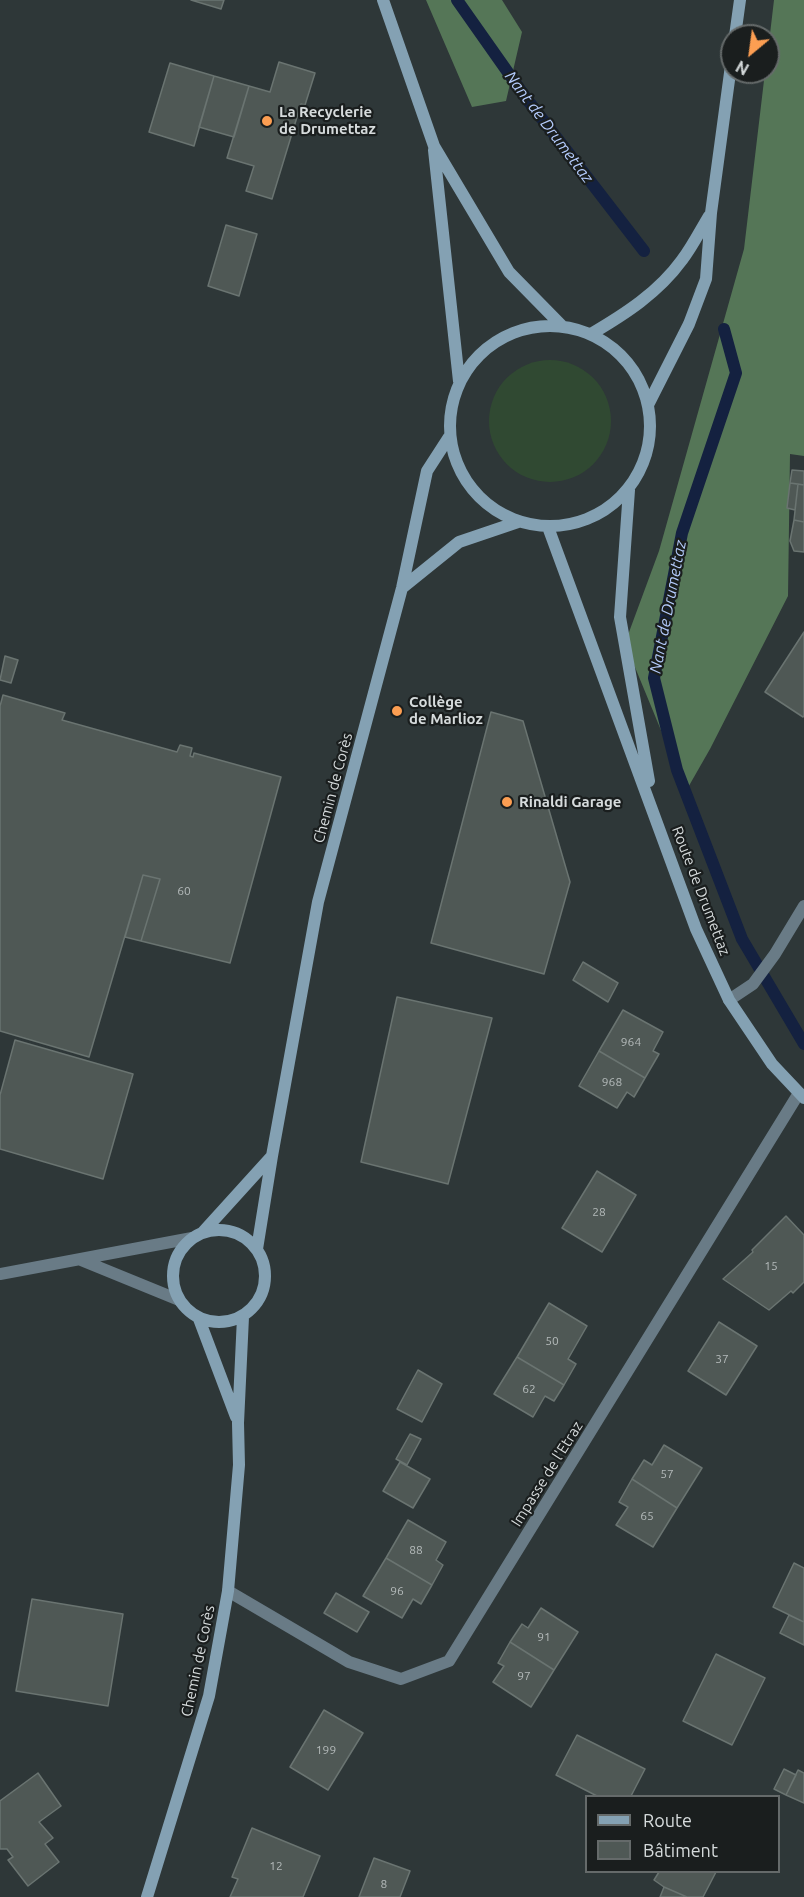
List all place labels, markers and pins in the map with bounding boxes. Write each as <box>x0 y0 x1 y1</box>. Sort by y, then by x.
place label: La Recyclerie de Drumettaz <box>279 103 376 138</box>
marker: La Recyclerie de Drumettaz <box>260 114 274 128</box>
place label: Collège de Marlioz <box>409 693 483 728</box>
marker: Collège de Marlioz <box>390 704 404 718</box>
place label: Rinaldi Garage <box>519 793 621 811</box>
marker: Rinaldi Garage <box>500 795 514 809</box>

